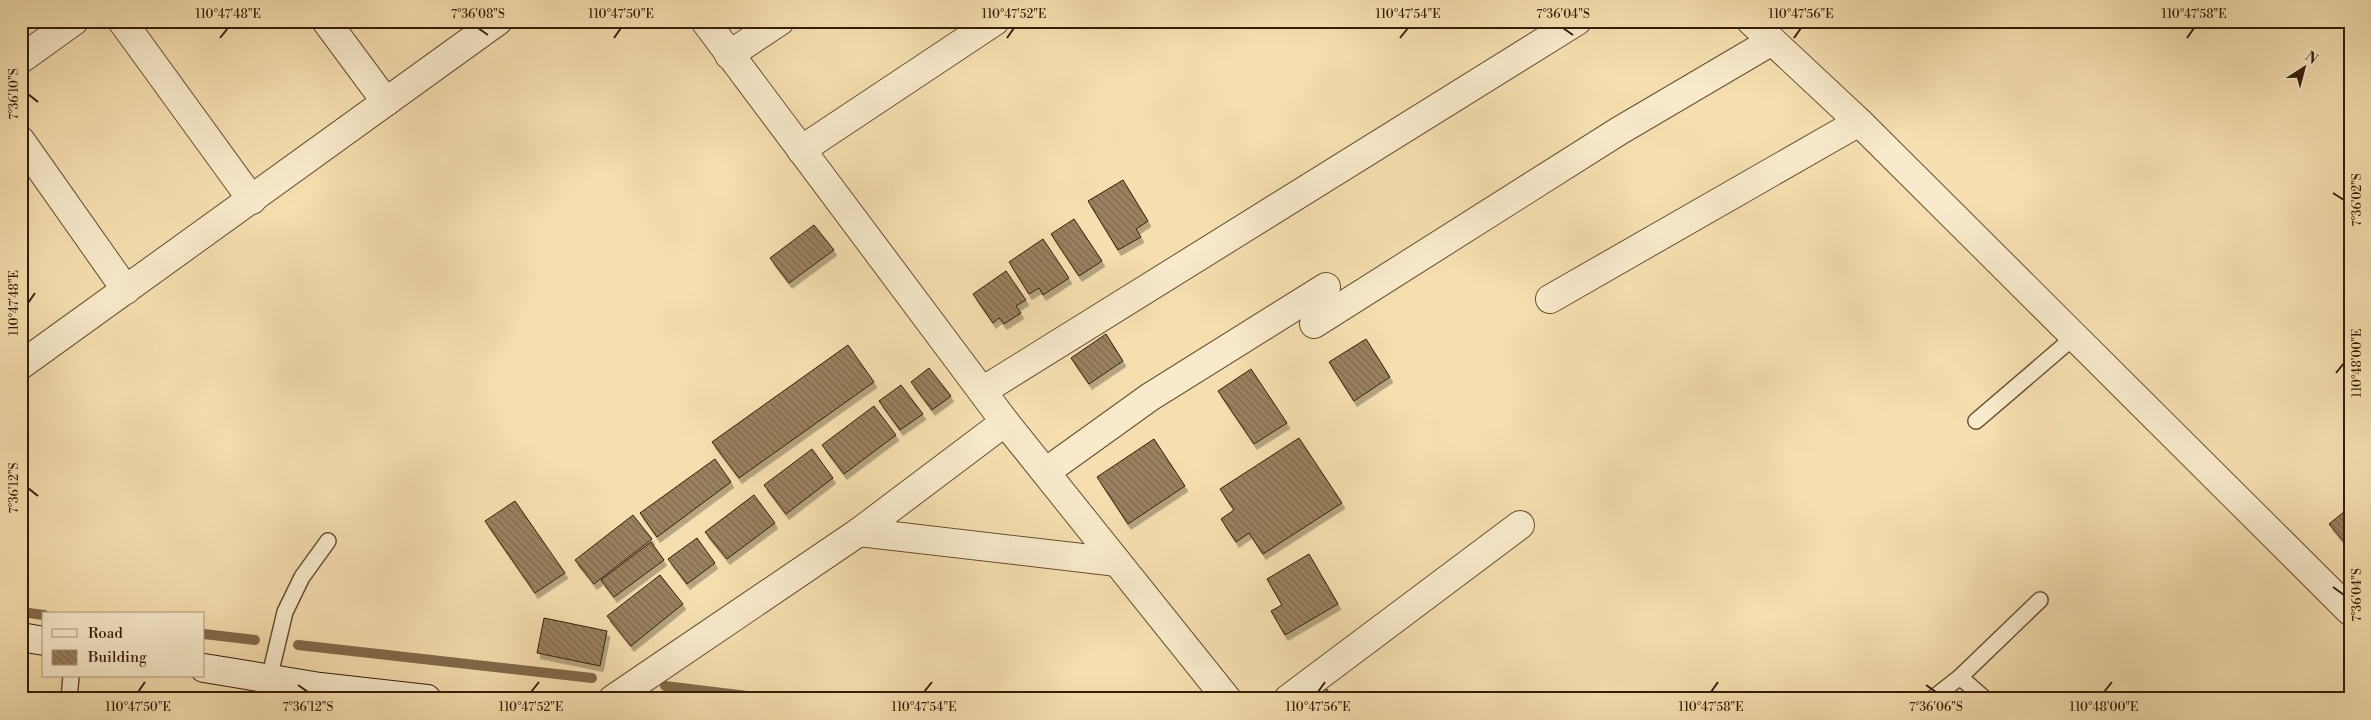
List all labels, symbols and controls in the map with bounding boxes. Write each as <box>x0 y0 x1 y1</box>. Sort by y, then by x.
text: 110°47'48"E <box>195 7 261 22</box>
text: 7°36'08"S <box>451 7 505 22</box>
text: 110°47'50"E <box>588 7 654 22</box>
text: 110°47'52"E <box>982 7 1046 22</box>
text: 110°47'54"E <box>1375 7 1441 22</box>
text: 7°36'04"S <box>1536 7 1590 22</box>
text: 110°47'56"E <box>1769 7 1833 22</box>
text: 110°47'58"E <box>2161 7 2227 22</box>
north arrow <box>2278 42 2328 92</box>
text: N <box>2301 48 2321 69</box>
text: 7°36'10"S <box>7 68 22 120</box>
text: 7°36'02"S <box>2350 173 2365 227</box>
text: 110°47'48"E <box>7 270 22 336</box>
text: 110°48'00"E <box>2350 329 2365 397</box>
text: 7°36'12"S <box>7 462 22 513</box>
text: 7°36'04"S <box>2350 568 2365 622</box>
legend <box>42 612 205 678</box>
text: Road <box>88 624 123 643</box>
text: Building <box>87 648 147 667</box>
text: 110°47'50"E <box>105 700 171 715</box>
text: 7°36'12"S <box>283 700 334 715</box>
text: 110°47'52"E <box>499 700 563 715</box>
text: 110°47'54"E <box>891 700 957 715</box>
text: 110°47'56"E <box>1286 700 1350 715</box>
text: 110°47'58"E <box>1678 700 1744 715</box>
text: 7°36'06"S <box>1909 700 1963 715</box>
text: 110°48'00"E <box>2070 700 2138 715</box>

